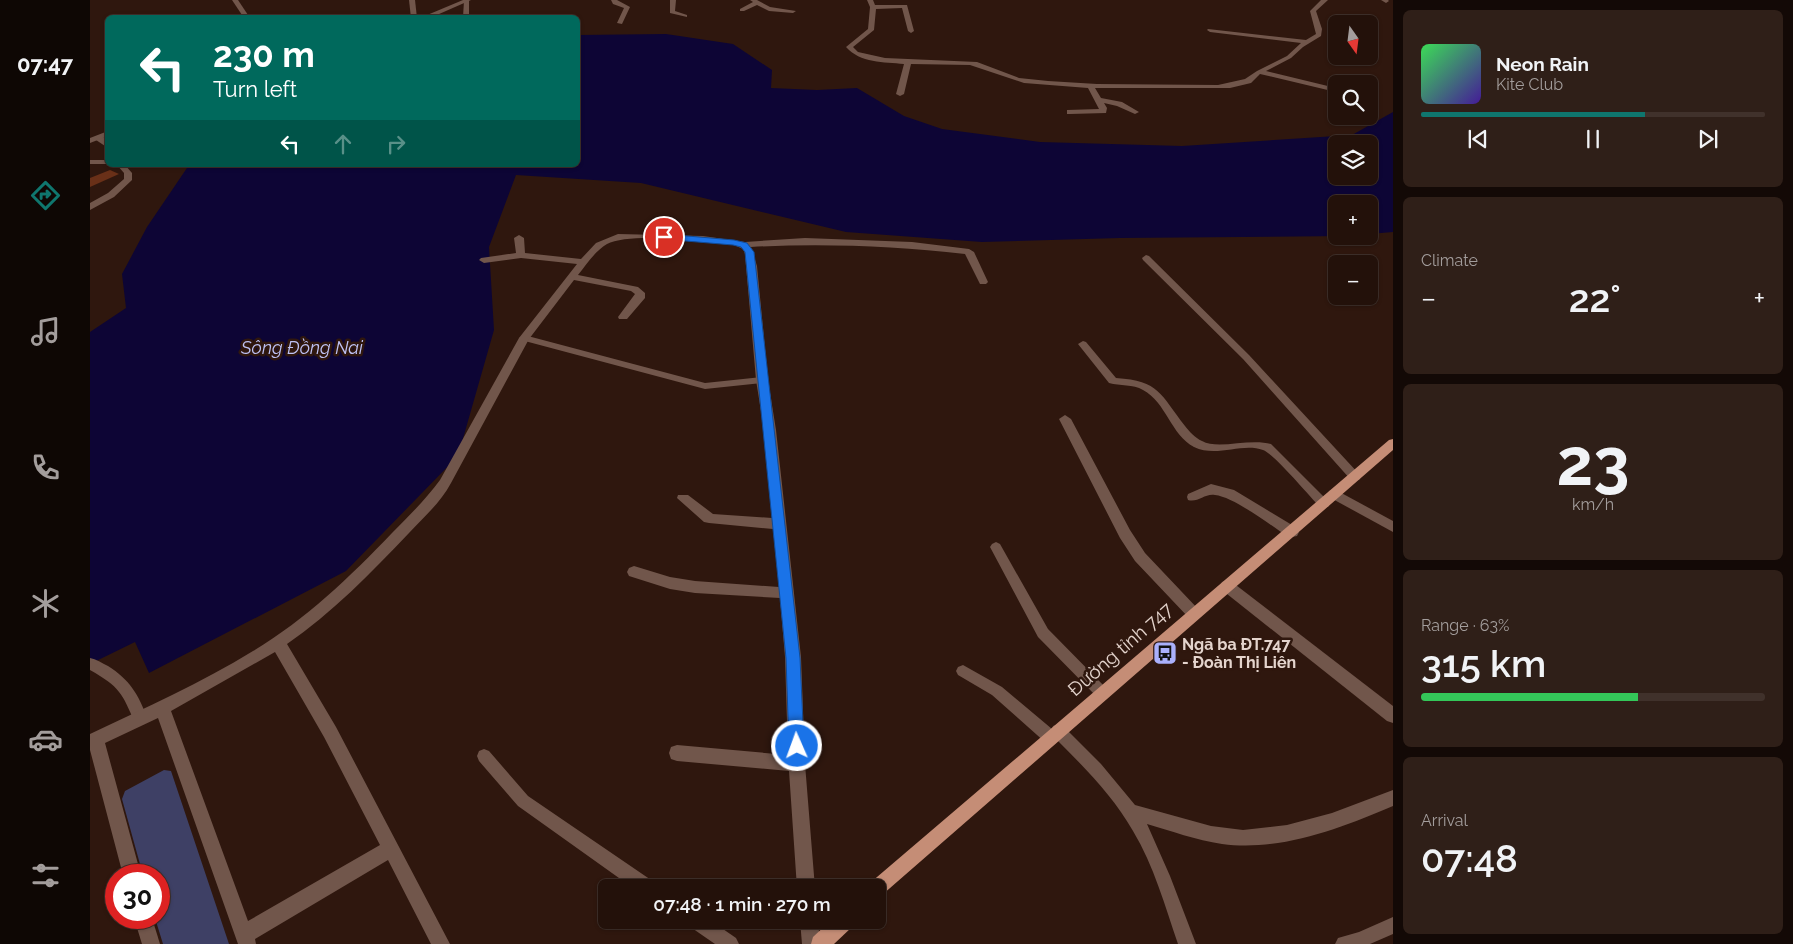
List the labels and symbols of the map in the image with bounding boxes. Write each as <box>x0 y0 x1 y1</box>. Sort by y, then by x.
north arrow <box>1328 15 1378 65</box>
pin <box>643 216 685 258</box>
water label: Sông Đồng Nai <box>240 337 364 358</box>
street label: Đường tỉnh 747 <box>1063 598 1177 700</box>
place label: Ngã ba ĐT.747 - Đoàn Thị Liên <box>1182 635 1296 672</box>
bus stop icon: Ngã ba ĐT.747 - Đoàn Thị Liên <box>1152 640 1178 666</box>
position arrow <box>770 719 822 771</box>
speed limit sign: 30 <box>105 864 170 929</box>

